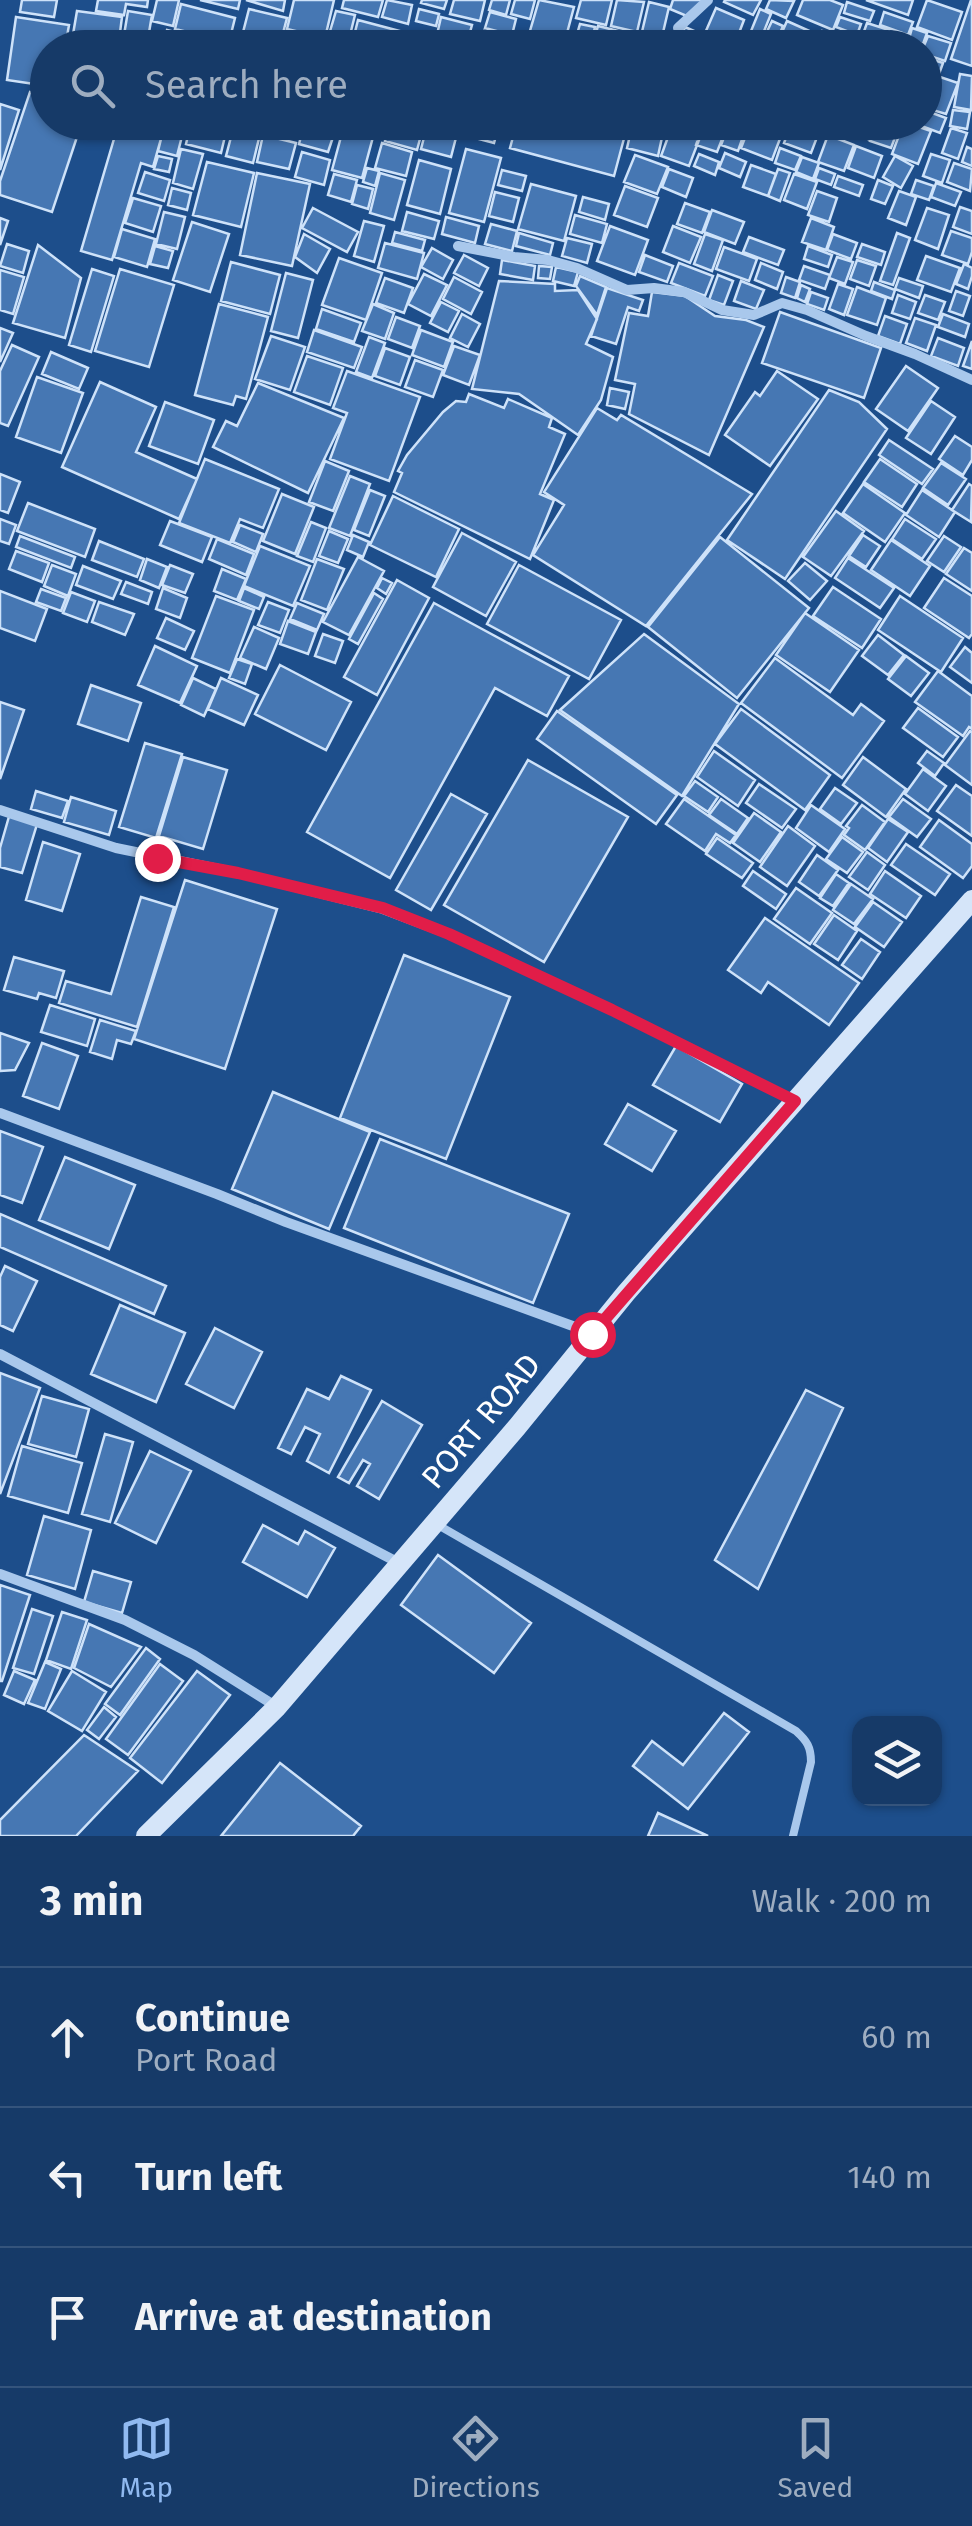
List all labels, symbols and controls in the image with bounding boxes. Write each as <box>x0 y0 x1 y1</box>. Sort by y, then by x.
search box <box>30 30 942 140</box>
icon: search <box>65 58 120 113</box>
text: Search here <box>145 62 348 108</box>
route end <box>135 836 181 882</box>
route start <box>570 1312 616 1358</box>
street label: PORT ROAD <box>414 1346 548 1496</box>
map controls <box>852 1716 942 1806</box>
button: layers <box>852 1716 942 1806</box>
text: 3 min <box>40 1876 143 1926</box>
text: Walk · 200 m <box>752 1882 932 1920</box>
text: Continue <box>135 1995 290 2041</box>
icon: ahead <box>40 2010 95 2065</box>
text: 60 m <box>861 2018 932 2056</box>
text: Port Road <box>135 2041 278 2079</box>
icon: left <box>40 2150 95 2205</box>
text: Turn left <box>135 2154 282 2200</box>
text: 140 m <box>847 2158 932 2196</box>
icon: arrive <box>40 2290 95 2345</box>
text: Arrive at destination <box>135 2294 492 2340</box>
tab: Map <box>119 2411 174 2504</box>
tab: Directions <box>411 2411 540 2504</box>
tab: Saved <box>777 2411 853 2504</box>

